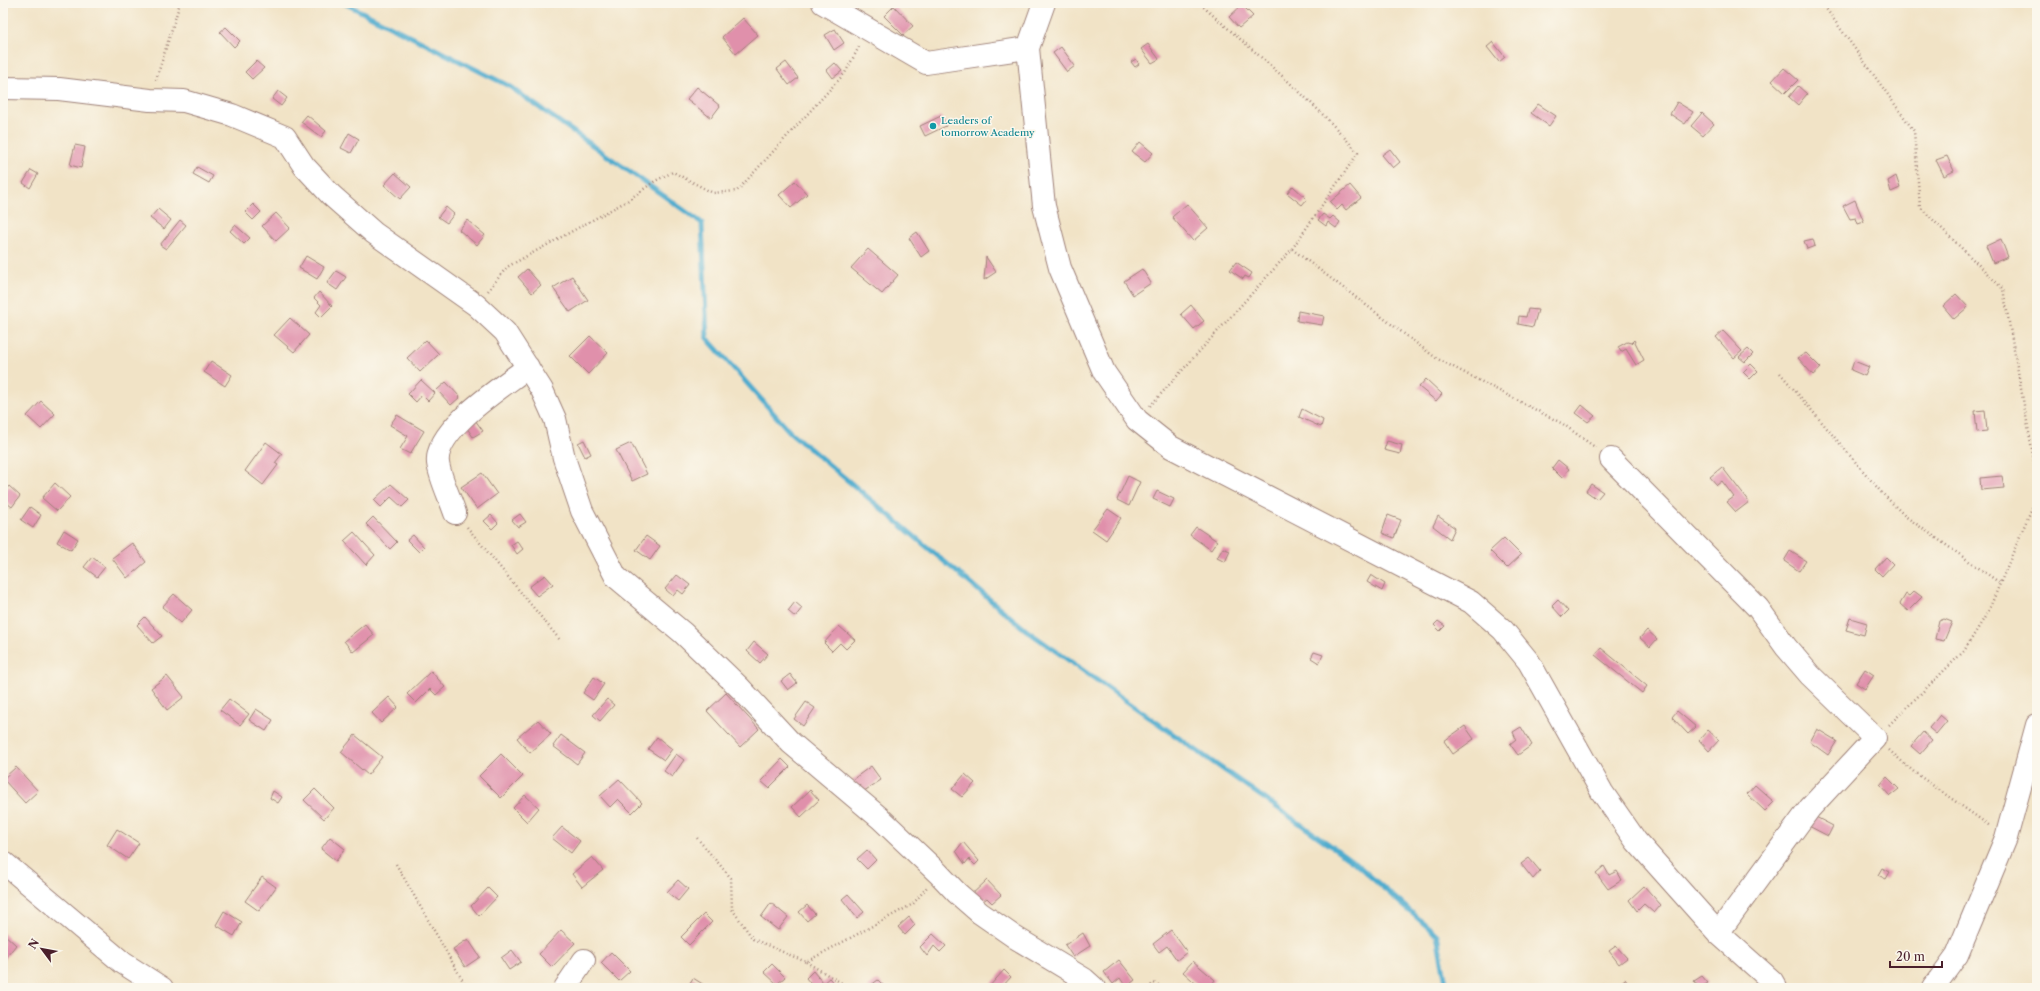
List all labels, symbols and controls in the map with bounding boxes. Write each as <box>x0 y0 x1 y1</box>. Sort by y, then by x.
place label: Leaders of tomorrow Academy <box>941 114 1035 139</box>
marker: Leaders of tomorrow Academy <box>928 121 938 131</box>
north arrow <box>22 929 62 969</box>
text: N <box>25 936 42 951</box>
scale bar <box>1890 943 1942 969</box>
text: 20 m <box>1896 949 1925 964</box>

